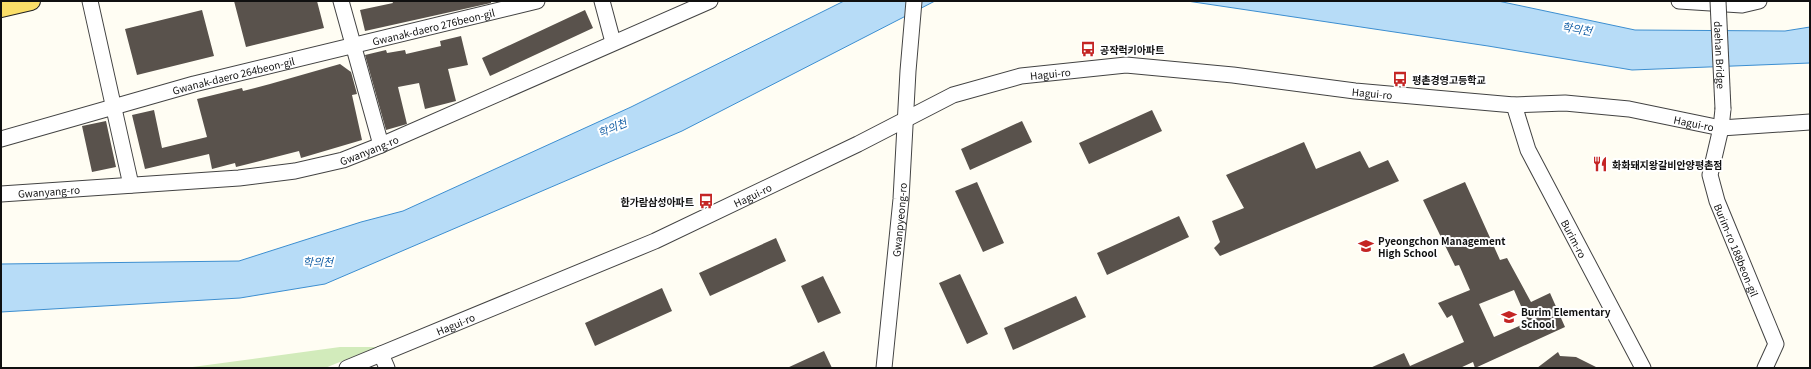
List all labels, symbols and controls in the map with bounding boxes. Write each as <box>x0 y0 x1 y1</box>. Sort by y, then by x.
street label: Gwanak-daero 276beon-gil <box>371 4 496 48</box>
water label: 학의천 <box>1561 18 1595 39</box>
street label: daehan Bridge <box>1711 21 1730 90</box>
bus stop icon: 공작럭키아파트 <box>1079 40 1097 58</box>
place label: 공작럭키아파트 <box>1100 42 1164 57</box>
street label: Gwanak-daero 264beon-gil <box>170 52 296 97</box>
street label: Hagui-ro <box>1029 63 1071 83</box>
bus stop icon: 평촌경영고등학교 <box>1391 70 1409 88</box>
place label: 평촌경영고등학교 <box>1412 72 1486 87</box>
street label: Hagui-ro <box>1351 83 1393 102</box>
street label: Hagui-ro <box>1673 111 1715 134</box>
water label: 학의천 <box>595 113 631 140</box>
street label: Gwanyang-ro <box>337 131 401 168</box>
restaurant icon: 화화돼지왕갈비안양평촌점 <box>1591 155 1609 173</box>
place label: 화화돼지왕갈비안양평촌점 <box>1612 157 1722 172</box>
street label: Hagui-ro <box>731 179 774 210</box>
street label: Gwanyang-ro <box>17 181 80 200</box>
street label: Gwanpyeong-ro <box>888 182 909 258</box>
bus stop icon: 한가람삼성아파트 <box>697 192 715 210</box>
place label: 한가람삼성아파트 <box>620 194 694 209</box>
street label: Burim-ro 188beon-gil <box>1711 201 1763 299</box>
street label: Burim-ro <box>1558 216 1591 260</box>
place label: Pyeongchon Management High School <box>1378 233 1506 260</box>
school or university icon: Pyeongchon Management High School <box>1357 237 1375 255</box>
water label: 학의천 <box>303 253 335 269</box>
place label: Burim Elementary School <box>1521 304 1611 331</box>
school or university icon: Burim Elementary School <box>1500 308 1518 326</box>
street label: Hagui-ro <box>433 309 477 338</box>

